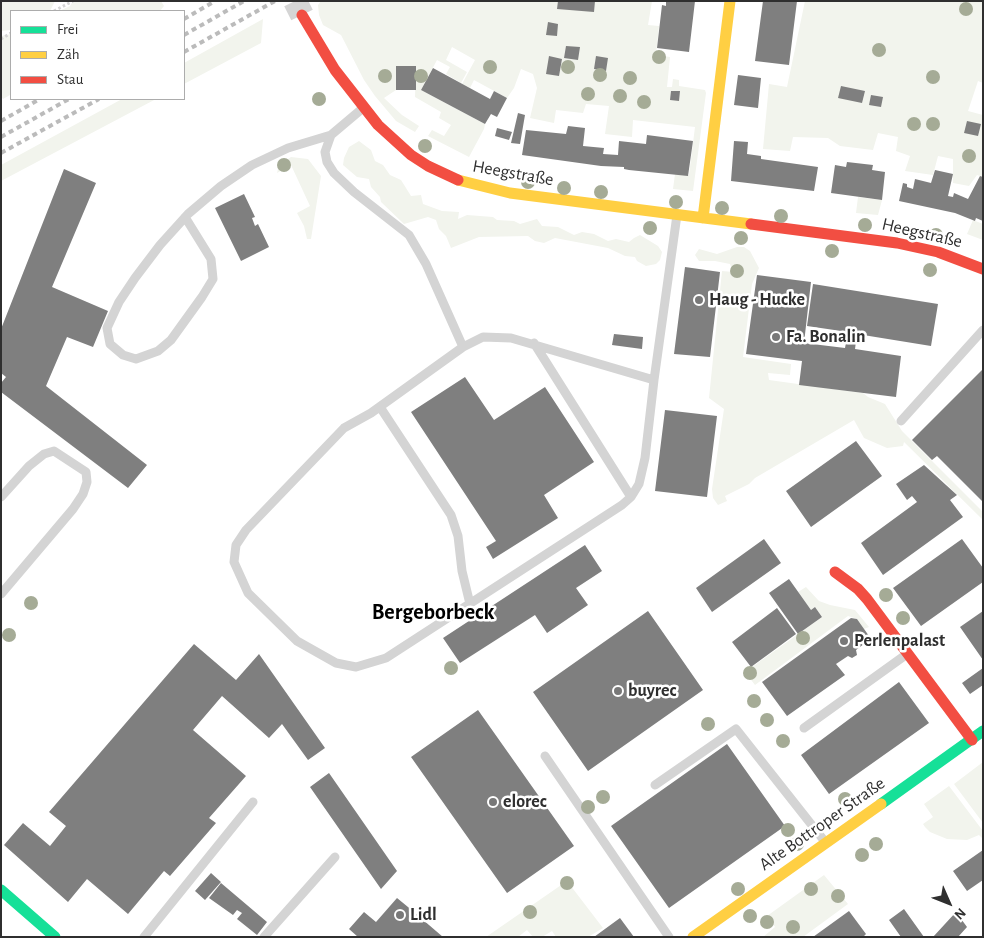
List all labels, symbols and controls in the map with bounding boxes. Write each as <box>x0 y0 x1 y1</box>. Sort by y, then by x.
legend <box>10 10 185 100</box>
text: Frei <box>57 22 78 37</box>
text: Zäh <box>57 47 80 62</box>
text: Stau <box>57 72 83 87</box>
street label: Heegstraße <box>471 155 555 191</box>
street label: Heegstraße <box>880 213 964 253</box>
place label: Haug - Hucke <box>709 289 805 311</box>
marker: Haug - Hucke <box>693 294 705 306</box>
place label: Fa. Bonalin <box>786 326 865 348</box>
marker: Fa. Bonalin <box>770 331 782 343</box>
district label: Bergeborbeck <box>372 599 494 625</box>
place label: Perlenpalast <box>854 630 945 652</box>
marker: Perlenpalast <box>838 635 850 647</box>
place label: buyrec <box>628 680 676 702</box>
marker: buyrec <box>612 685 624 697</box>
street label: Alte Bottroper Straße <box>755 772 889 876</box>
place label: elorec <box>503 791 547 813</box>
marker: elorec <box>487 796 499 808</box>
north arrow <box>924 878 974 928</box>
place label: Lidl <box>410 904 437 926</box>
text: N <box>951 905 968 922</box>
marker: Lidl <box>394 909 406 921</box>

